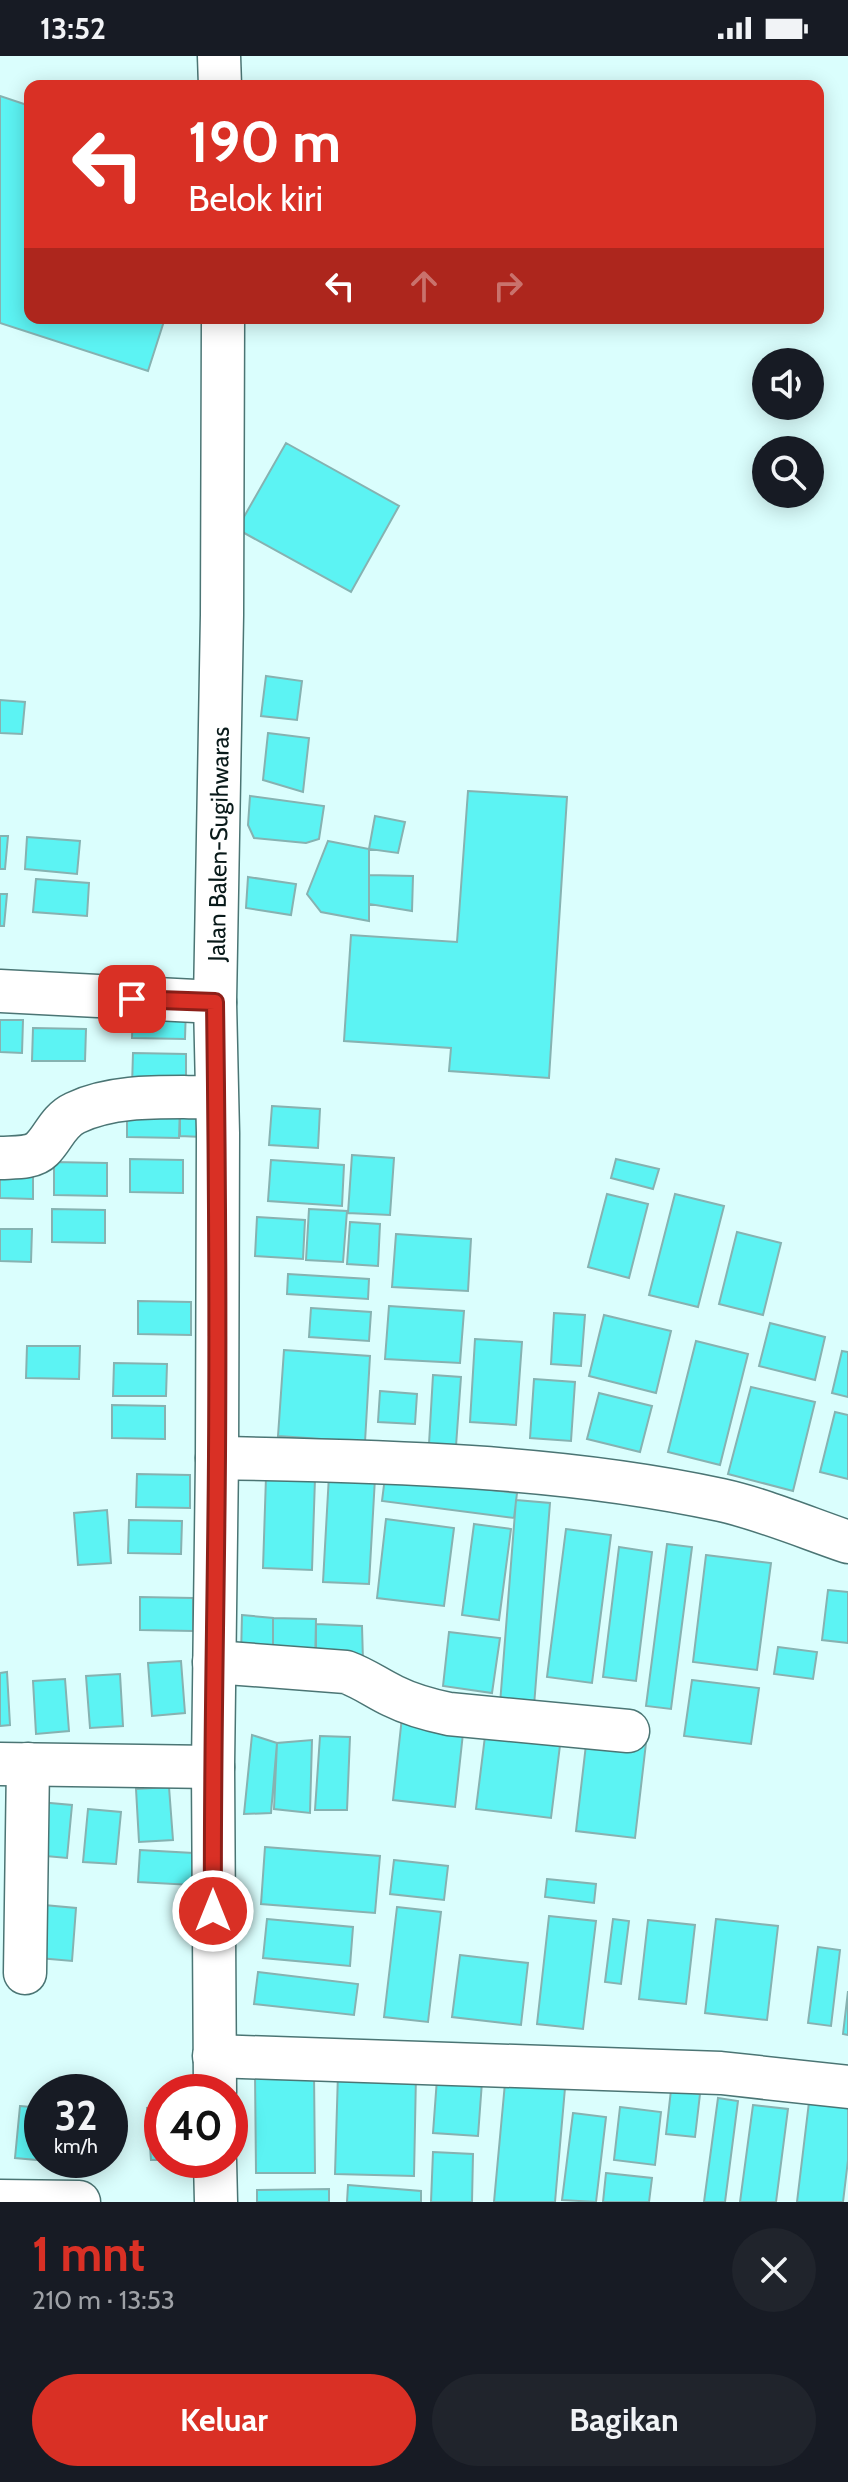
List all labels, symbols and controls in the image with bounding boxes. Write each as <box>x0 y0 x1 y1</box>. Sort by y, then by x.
text: 13:52 <box>40 10 106 47</box>
text: 190 m <box>188 108 341 176</box>
icon: left <box>56 112 160 216</box>
text: Belok kiri <box>188 176 323 220</box>
icon: left <box>318 264 362 308</box>
icon: ahead <box>402 264 446 308</box>
icon: right <box>486 264 530 308</box>
map controls <box>752 348 824 508</box>
button: sound <box>752 348 824 420</box>
button: search <box>752 436 824 508</box>
street label: Jalan Balen-Sugihwaras <box>201 726 234 963</box>
pin <box>98 965 166 1033</box>
icon: arrive <box>110 977 154 1021</box>
position arrow <box>171 1869 255 1953</box>
speed limit sign: 40 <box>144 2074 248 2178</box>
text: 32 <box>55 2091 97 2140</box>
text: km/h <box>54 2134 98 2158</box>
text: 1 mnt <box>32 2225 145 2283</box>
button: close <box>732 2228 816 2312</box>
text: 210 m · 13:53 <box>32 2284 175 2316</box>
button: Keluar <box>32 2374 416 2466</box>
button: Bagikan <box>432 2374 816 2466</box>

